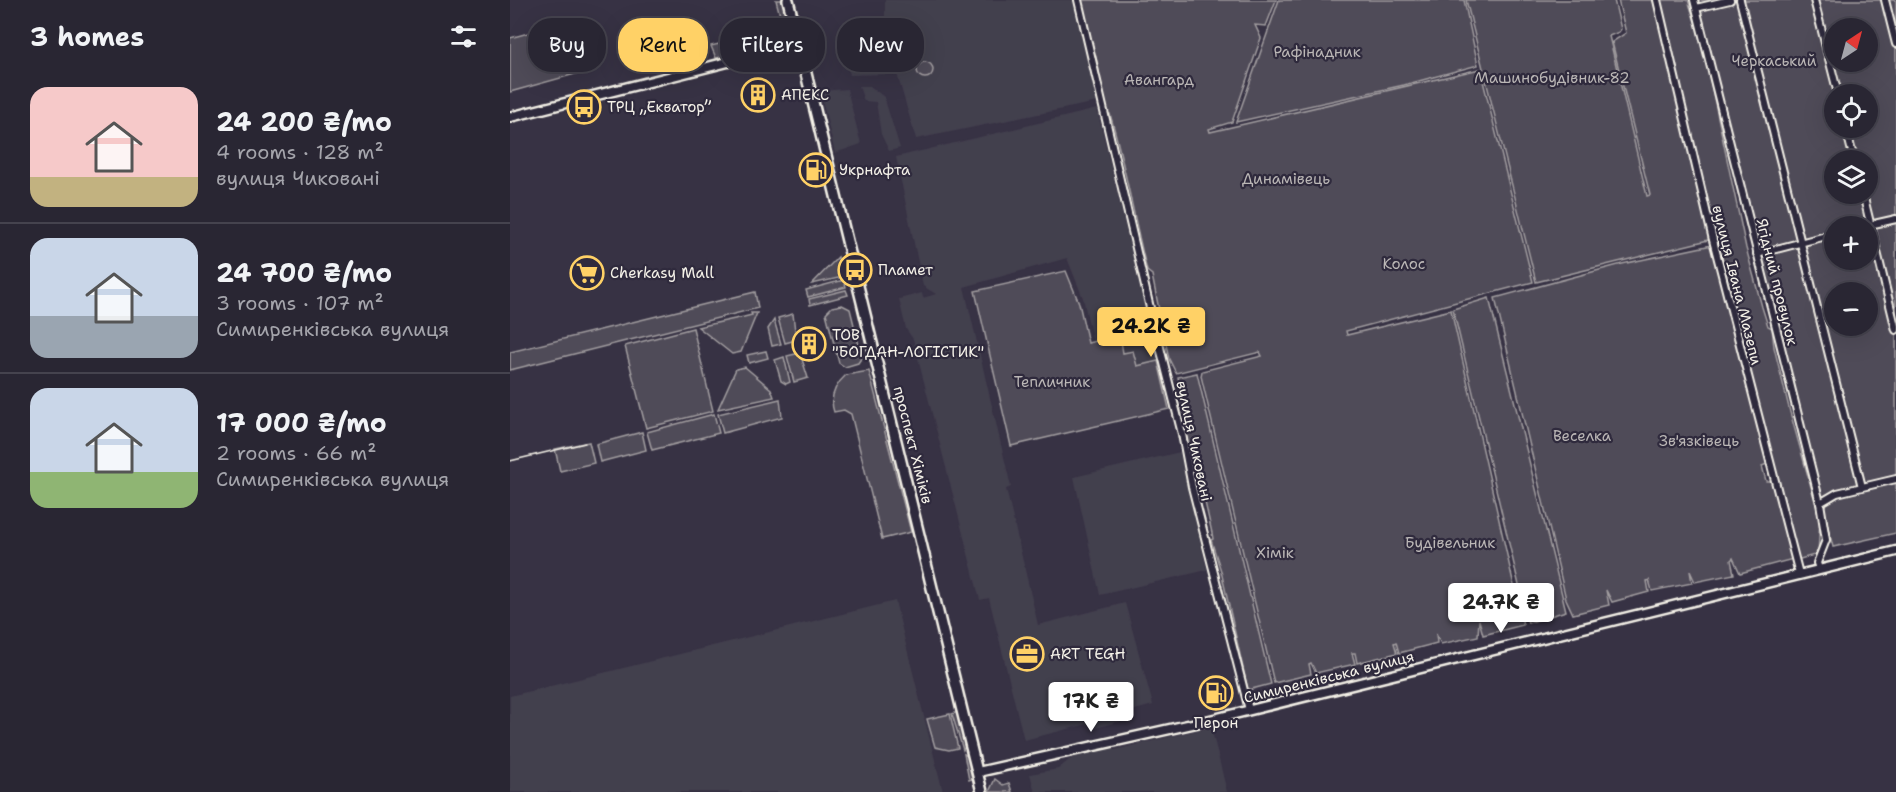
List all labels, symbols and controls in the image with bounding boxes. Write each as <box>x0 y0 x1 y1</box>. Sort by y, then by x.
chip: Buy <box>528 18 606 72</box>
chip: Rent <box>618 18 708 72</box>
chip: Filters <box>720 18 825 72</box>
chip: New <box>837 18 924 72</box>
north arrow <box>1824 18 1878 72</box>
map controls <box>1824 18 1878 336</box>
text: 3 homes <box>30 19 144 54</box>
icon: filters <box>447 20 480 53</box>
park label: Рафінадник <box>1273 42 1361 62</box>
park label: Черкаський <box>1732 51 1817 71</box>
park label: Машинобудівник-82 <box>1474 68 1630 88</box>
park label: Авангард <box>1124 70 1194 90</box>
building icon: АПЕКС <box>740 77 776 113</box>
button: locate <box>1824 84 1878 138</box>
place label: АПЕКС <box>781 85 829 105</box>
bus stop icon: ТРЦ „Екватор” <box>566 89 602 125</box>
place label: ТРЦ „Екватор” <box>607 97 712 117</box>
text: 24 200 ₴/mo <box>216 104 392 139</box>
icon: home <box>78 111 150 183</box>
text: 4 rooms · 128 m² <box>216 139 384 165</box>
button: layers <box>1824 150 1878 204</box>
fuel station icon: Укрнафта <box>798 152 834 188</box>
place label: Укрнафта <box>839 160 911 180</box>
text: вулиця Чиковані <box>216 165 380 191</box>
park label: Динамівець <box>1242 169 1330 189</box>
street label: вулиця Івана Мазепи <box>1707 203 1767 367</box>
street label: Ягідний провулок <box>1752 216 1802 348</box>
button: + <box>1824 216 1878 270</box>
bus stop icon: Пламет <box>837 252 873 288</box>
park label: Колос <box>1383 254 1425 274</box>
text: 24 700 ₴/mo <box>216 255 392 290</box>
supermarket icon: Cherkasy Mall <box>569 255 605 291</box>
place label: Пламет <box>878 260 933 280</box>
icon: home <box>78 262 150 334</box>
place label: Cherkasy Mall <box>610 263 714 283</box>
button: − <box>1824 282 1878 336</box>
text: 3 rooms · 107 m² <box>216 290 384 316</box>
pin: 24.2K ₴ <box>1096 307 1206 358</box>
text: 24.2K ₴ <box>1111 313 1191 339</box>
text: Симиренківська вулиця <box>216 316 449 342</box>
place label: ТОВ "БОГДАН-ЛОГІСТИК" <box>832 325 984 362</box>
building icon: ТОВ "БОГДАН-ЛОГІСТИК" <box>791 326 827 362</box>
park label: Тепличник <box>1014 372 1090 392</box>
street label: вулиця Чиковані <box>1171 379 1217 503</box>
street label: проспект Хіміків <box>889 384 937 506</box>
text: 17 000 ₴/mo <box>216 405 387 440</box>
icon: home <box>78 412 150 484</box>
park label: Веселка <box>1553 426 1612 446</box>
park label: Зв'язківець <box>1659 431 1739 451</box>
text: 2 rooms · 66 m² <box>216 440 377 466</box>
text: Симиренківська вулиця <box>216 466 449 492</box>
park label: Будівельник <box>1405 533 1495 553</box>
park label: Хімік <box>1256 543 1294 563</box>
pin: 24.7K ₴ <box>1446 583 1556 634</box>
text: 24.7K ₴ <box>1462 589 1540 615</box>
office icon: ART TEGH <box>1009 636 1045 672</box>
place label: ART TEGH <box>1050 644 1126 664</box>
street label: Симиренківська вулиця <box>1242 646 1416 708</box>
fuel station icon: Перон <box>1198 675 1234 711</box>
pin: 17K ₴ <box>1049 682 1133 733</box>
text: 17K ₴ <box>1062 688 1120 714</box>
place label: Перон <box>1194 713 1238 733</box>

